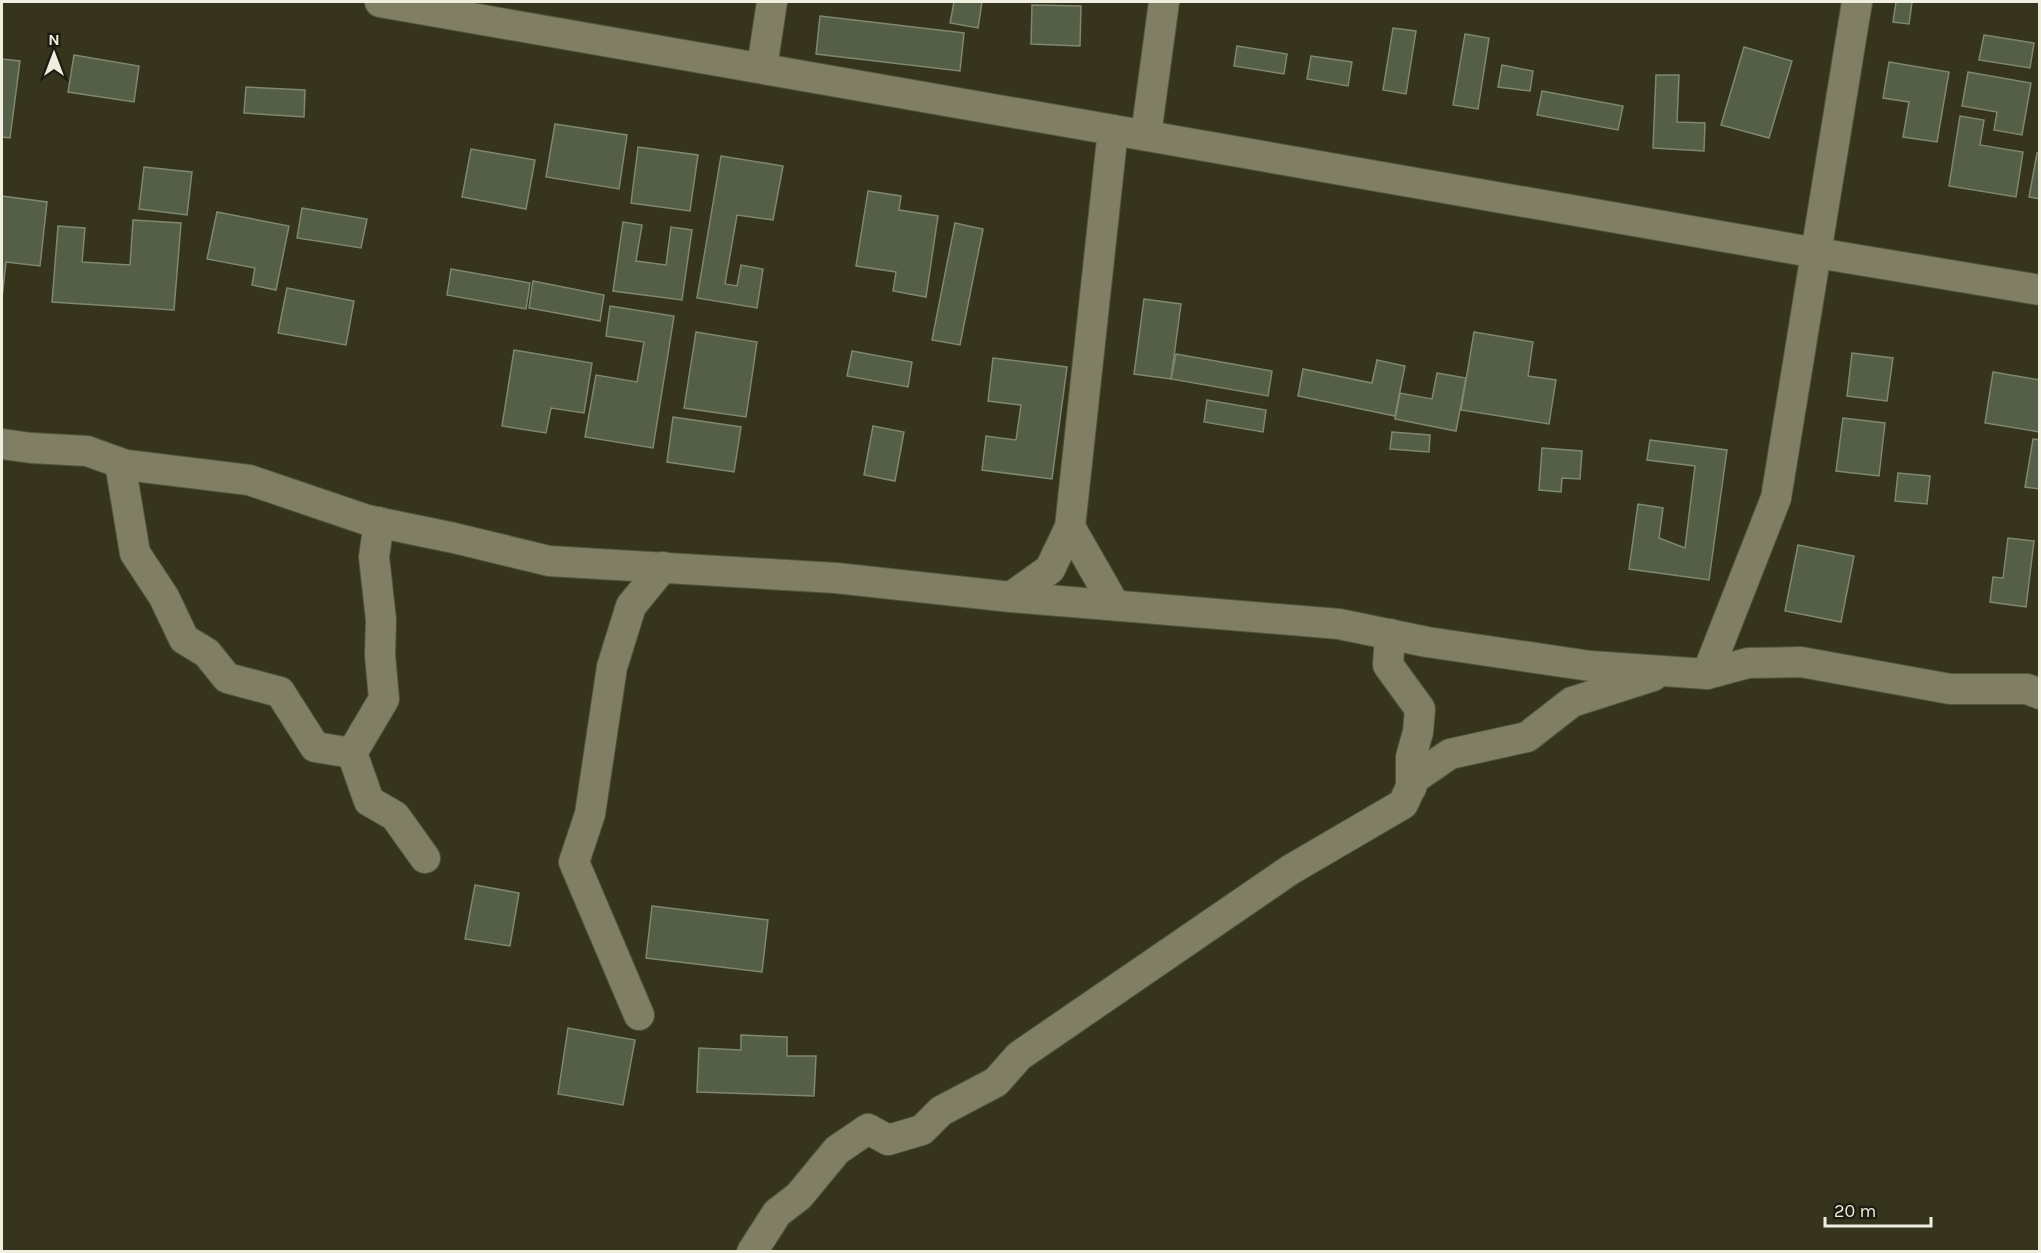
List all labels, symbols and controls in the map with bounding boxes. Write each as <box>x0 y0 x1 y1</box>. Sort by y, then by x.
north arrow <box>24 24 84 84</box>
text: N <box>48 30 60 49</box>
scale bar <box>1825 1190 1932 1228</box>
text: 20 m <box>1834 1200 1876 1222</box>

